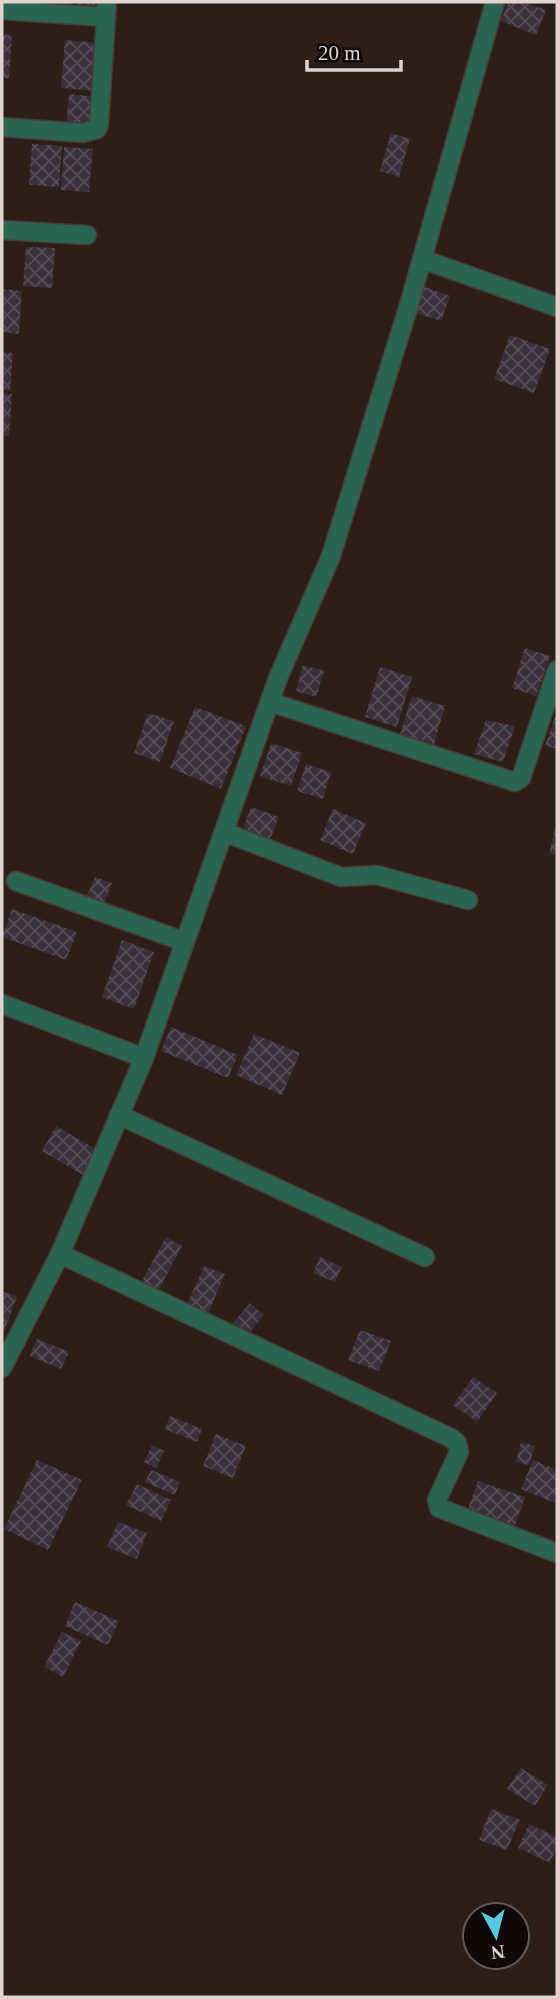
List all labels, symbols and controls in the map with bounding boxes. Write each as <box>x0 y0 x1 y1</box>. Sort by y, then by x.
scale bar <box>307 28 402 72</box>
text: 20 m <box>318 41 361 65</box>
north arrow <box>461 1901 531 1971</box>
text: N <box>490 1941 506 1964</box>

